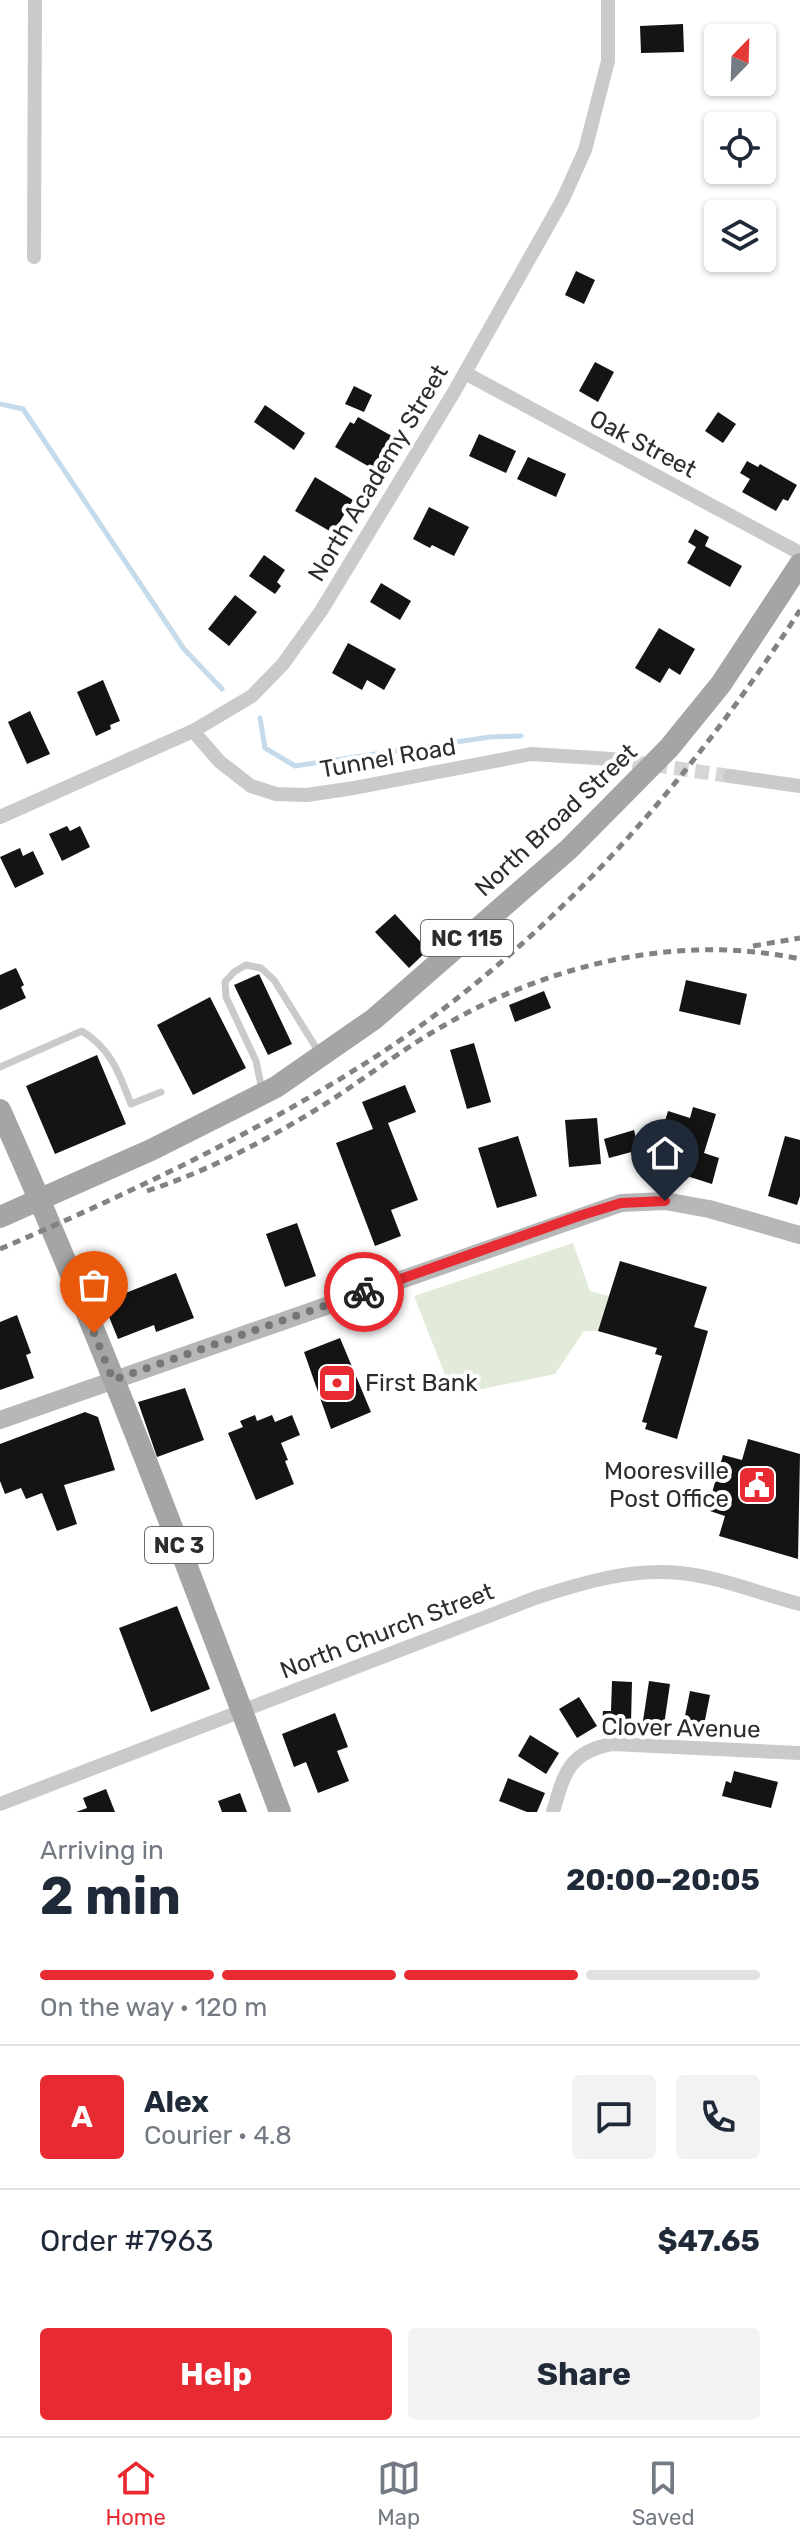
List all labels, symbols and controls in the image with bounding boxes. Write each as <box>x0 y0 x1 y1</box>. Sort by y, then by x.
north arrow <box>704 24 776 96</box>
map controls <box>704 24 776 272</box>
button: locate <box>704 112 776 184</box>
button: layers <box>704 200 776 272</box>
street label: North Academy Street <box>302 360 454 586</box>
street label: Oak Street <box>585 404 701 484</box>
street label: Tunnel Road <box>318 732 458 784</box>
street label: North Broad Street <box>469 738 643 902</box>
road number: NC 115 <box>421 920 513 956</box>
pin <box>631 1119 699 1201</box>
icon: home <box>643 1131 687 1175</box>
pin <box>60 1251 128 1333</box>
courier <box>324 1252 404 1332</box>
icon: bag <box>72 1263 116 1307</box>
icon: bike <box>342 1270 386 1314</box>
bank icon: First Bank <box>316 1362 358 1404</box>
place label: First Bank <box>365 1369 478 1397</box>
place label: Mooresville Post Office <box>604 1457 729 1513</box>
public building icon: Mooresville Post Office <box>736 1464 778 1506</box>
road number: NC 3 <box>145 1527 213 1563</box>
street label: North Church Street <box>276 1577 498 1685</box>
street label: Clover Avenue <box>601 1713 761 1743</box>
text: Arriving in <box>40 1835 164 1866</box>
text: 20:00–20:05 <box>566 1862 760 1898</box>
text: 2 min <box>40 1865 181 1927</box>
text: On the way · 120 m <box>40 1992 267 2023</box>
button: chat <box>572 2075 656 2159</box>
button: phone <box>676 2075 760 2159</box>
text: Alex <box>144 2084 209 2120</box>
text: A <box>71 2099 93 2135</box>
text: Courier · 4.8 <box>144 2120 292 2151</box>
text: Order #7963 <box>40 2223 214 2259</box>
text: $47.65 <box>657 2223 760 2259</box>
button: Help <box>40 2328 392 2420</box>
button: Share <box>408 2328 760 2420</box>
tab: Home <box>105 2456 166 2531</box>
tab: Map <box>377 2456 421 2531</box>
tab: Saved <box>632 2456 694 2531</box>

